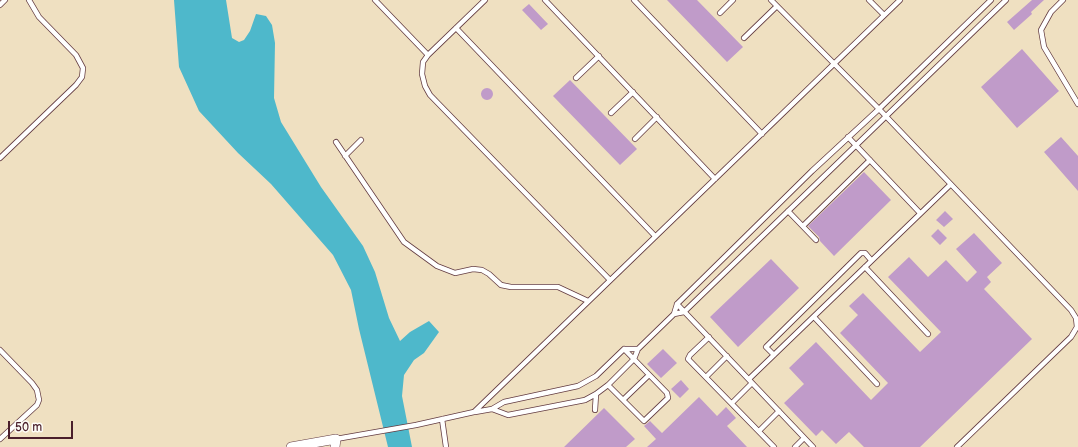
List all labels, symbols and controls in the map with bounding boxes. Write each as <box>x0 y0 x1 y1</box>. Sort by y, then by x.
scale bar <box>10 413 75 439</box>
text: 50 m <box>15 420 42 435</box>

